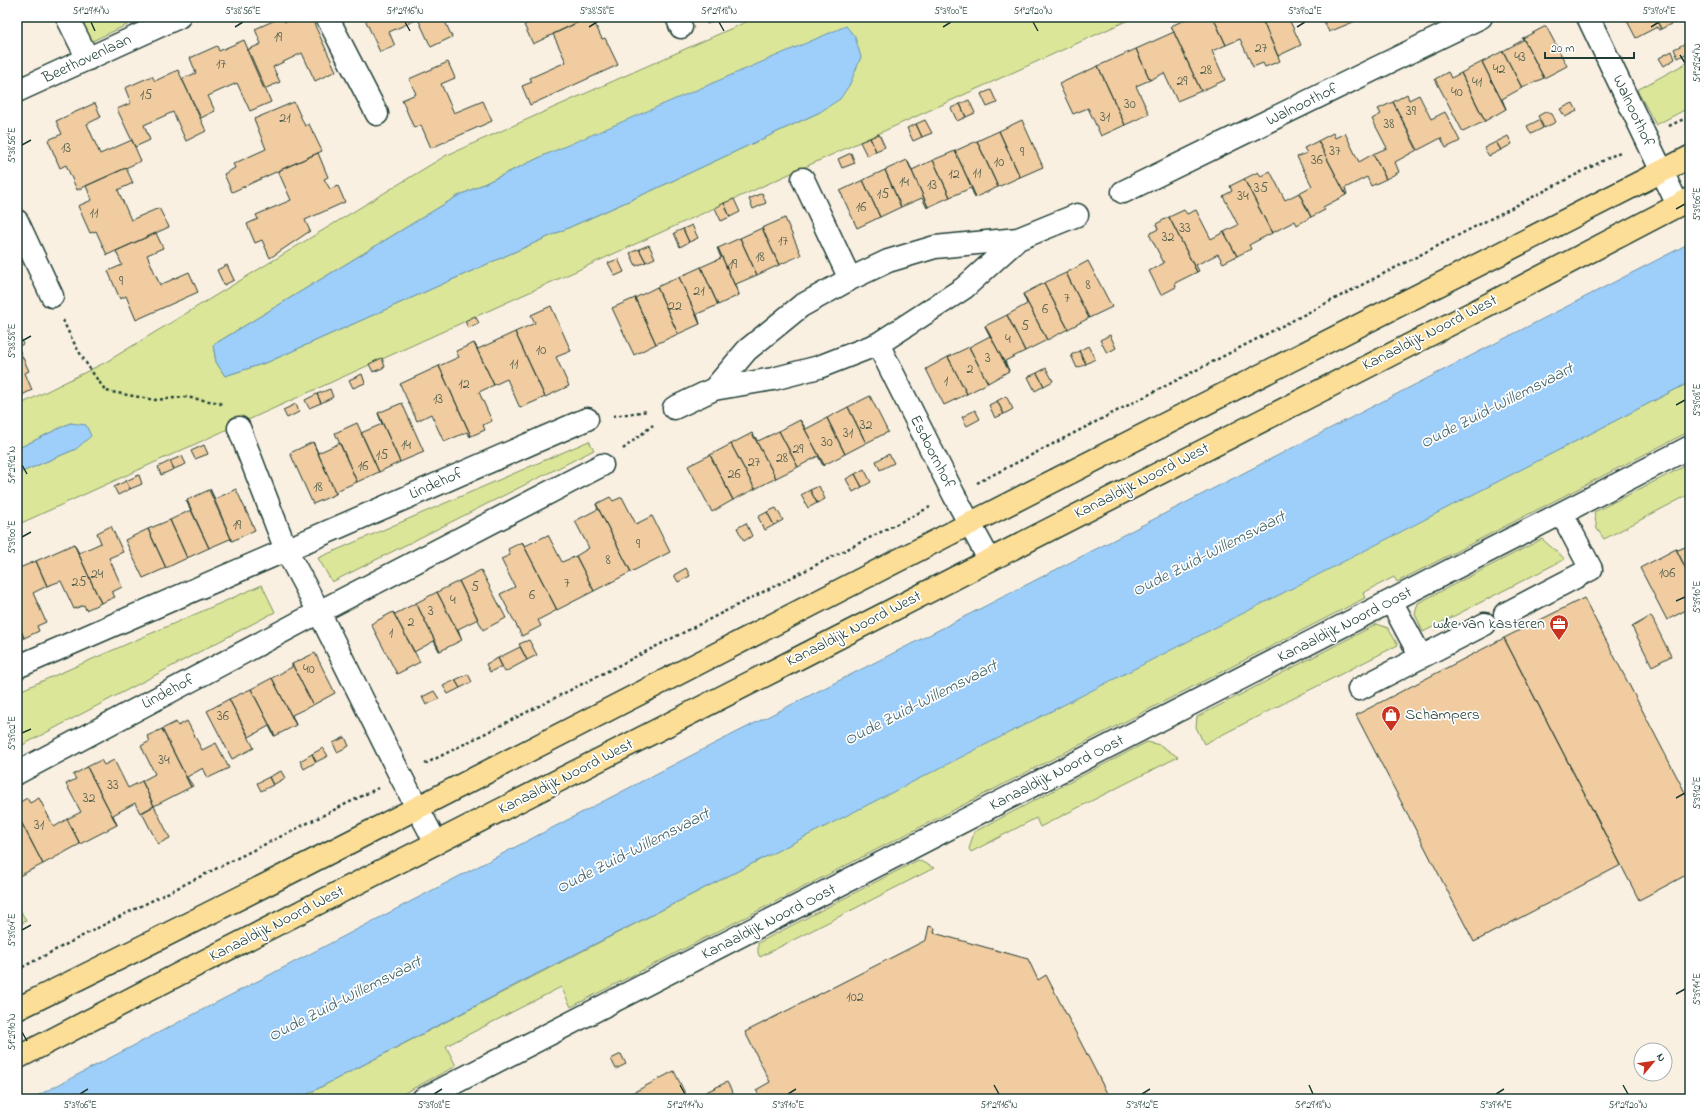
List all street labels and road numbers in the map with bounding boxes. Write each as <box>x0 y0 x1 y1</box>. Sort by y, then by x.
street label: Beethovenlaan <box>38 28 136 91</box>
street label: Walnoothof <box>1606 71 1660 151</box>
street label: Walnoothof <box>1262 77 1342 133</box>
street label: Kanaaldijk Noord West <box>1358 288 1502 377</box>
street label: Esdoornhof <box>903 411 961 493</box>
street label: Kanaaldijk Noord West <box>1070 436 1214 525</box>
street label: Lindehof <box>405 461 467 506</box>
street label: Kanaaldijk Noord Oost <box>1274 580 1417 669</box>
street label: Kanaaldijk Noord West <box>782 584 926 673</box>
street label: Lindehof <box>138 668 199 716</box>
street label: Kanaaldijk Noord Oost <box>986 728 1129 817</box>
street label: Kanaaldijk Noord West <box>494 732 638 821</box>
street label: Kanaaldijk Noord Oost <box>698 877 841 966</box>
street label: Kanaaldijk Noord West <box>205 879 349 968</box>

